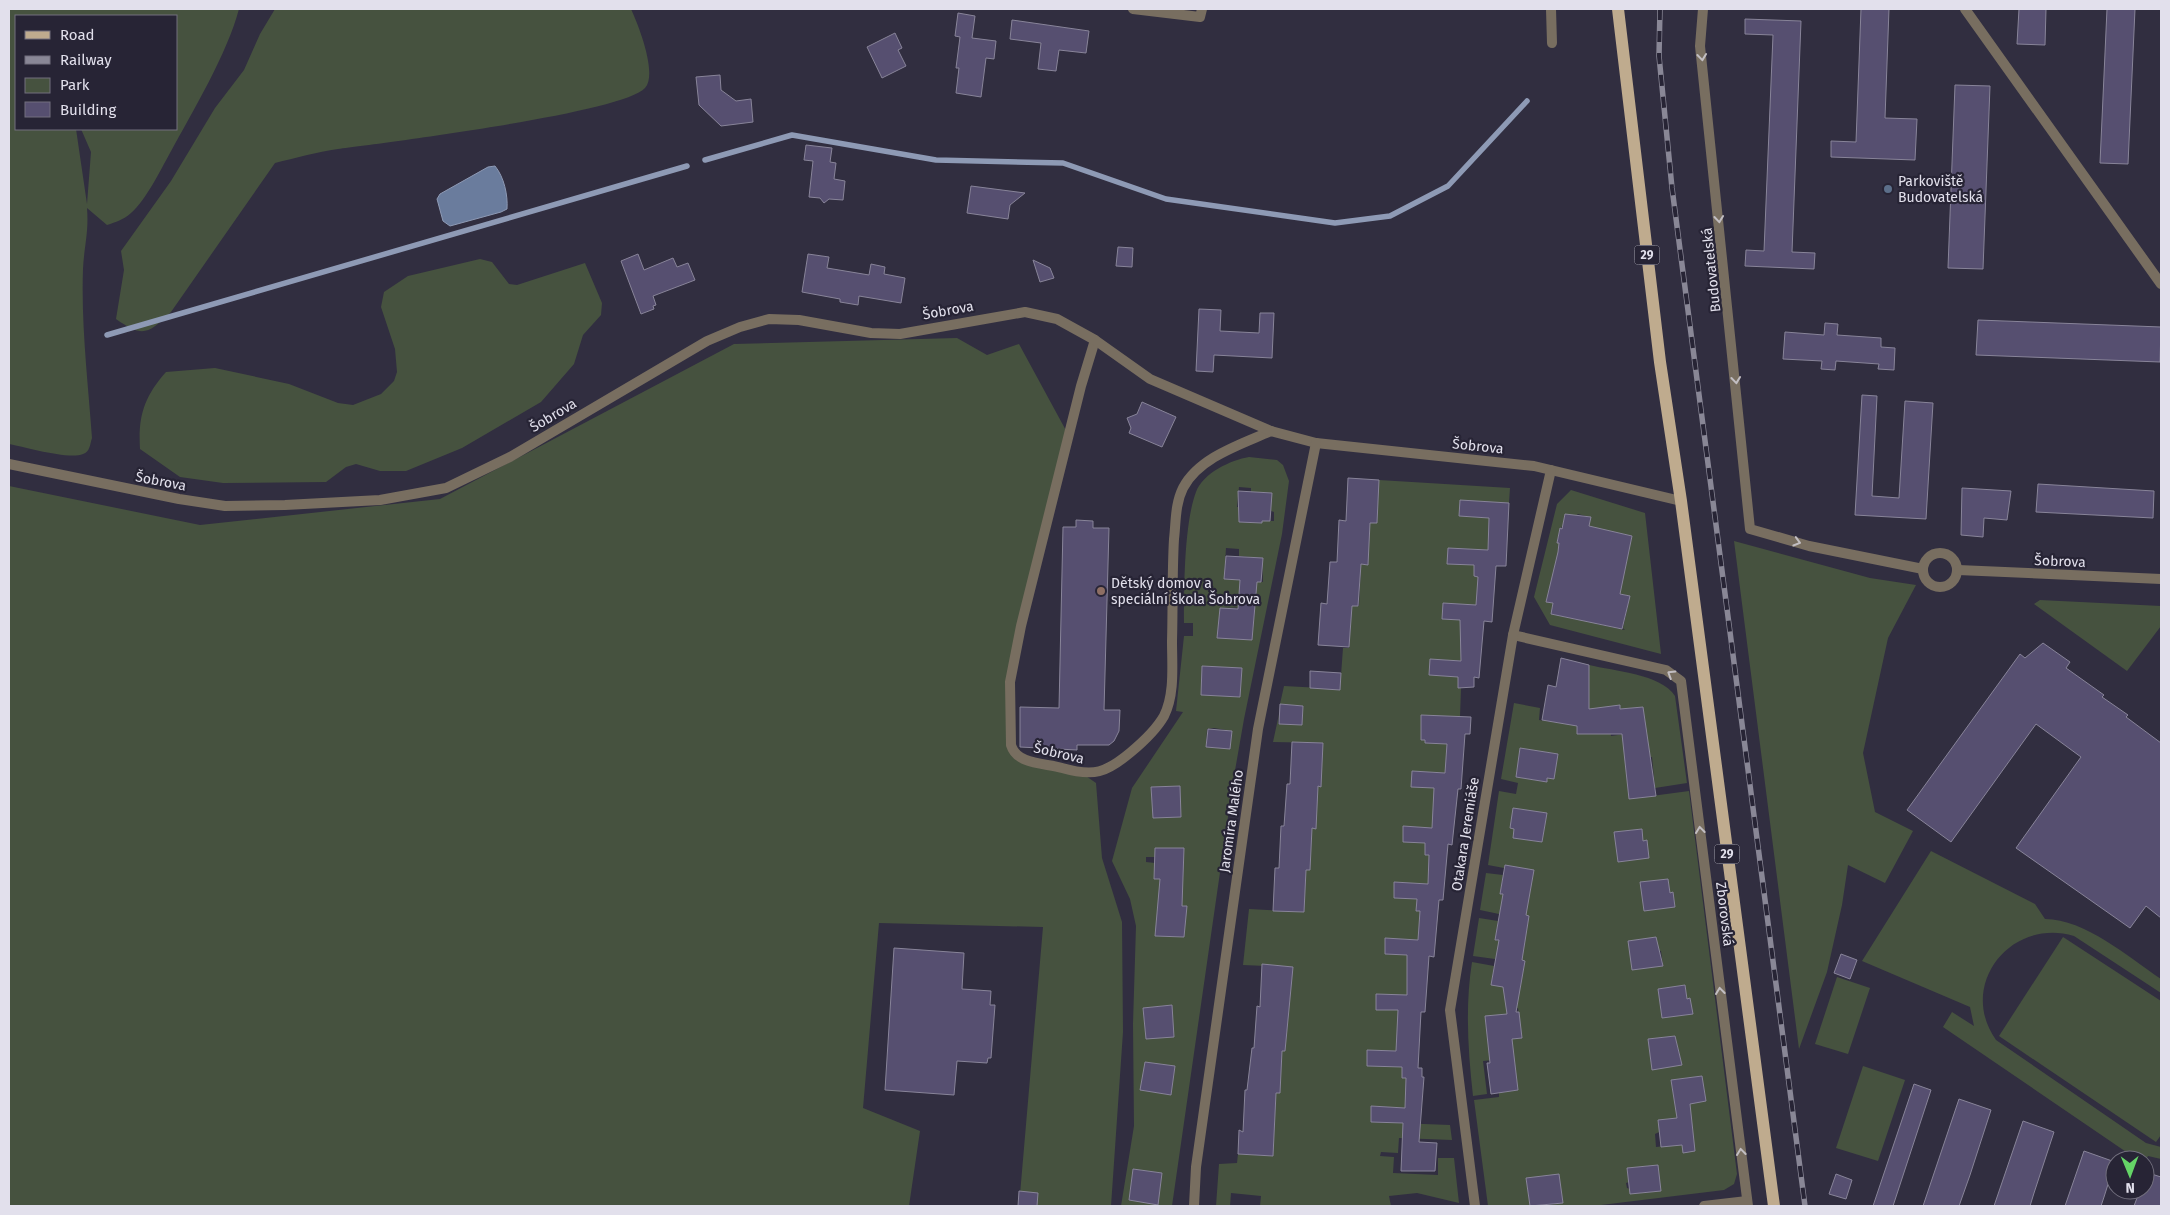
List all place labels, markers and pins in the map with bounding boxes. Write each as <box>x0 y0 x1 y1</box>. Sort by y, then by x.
place label: Parkoviště Budovatelská <box>1898 173 1983 206</box>
marker: Parkoviště Budovatelská <box>1882 183 1894 195</box>
place label: Dětský domov a speciální škola Šobrova <box>1111 575 1260 608</box>
marker: Dětský domov a speciální škola Šobrova <box>1095 585 1107 597</box>

